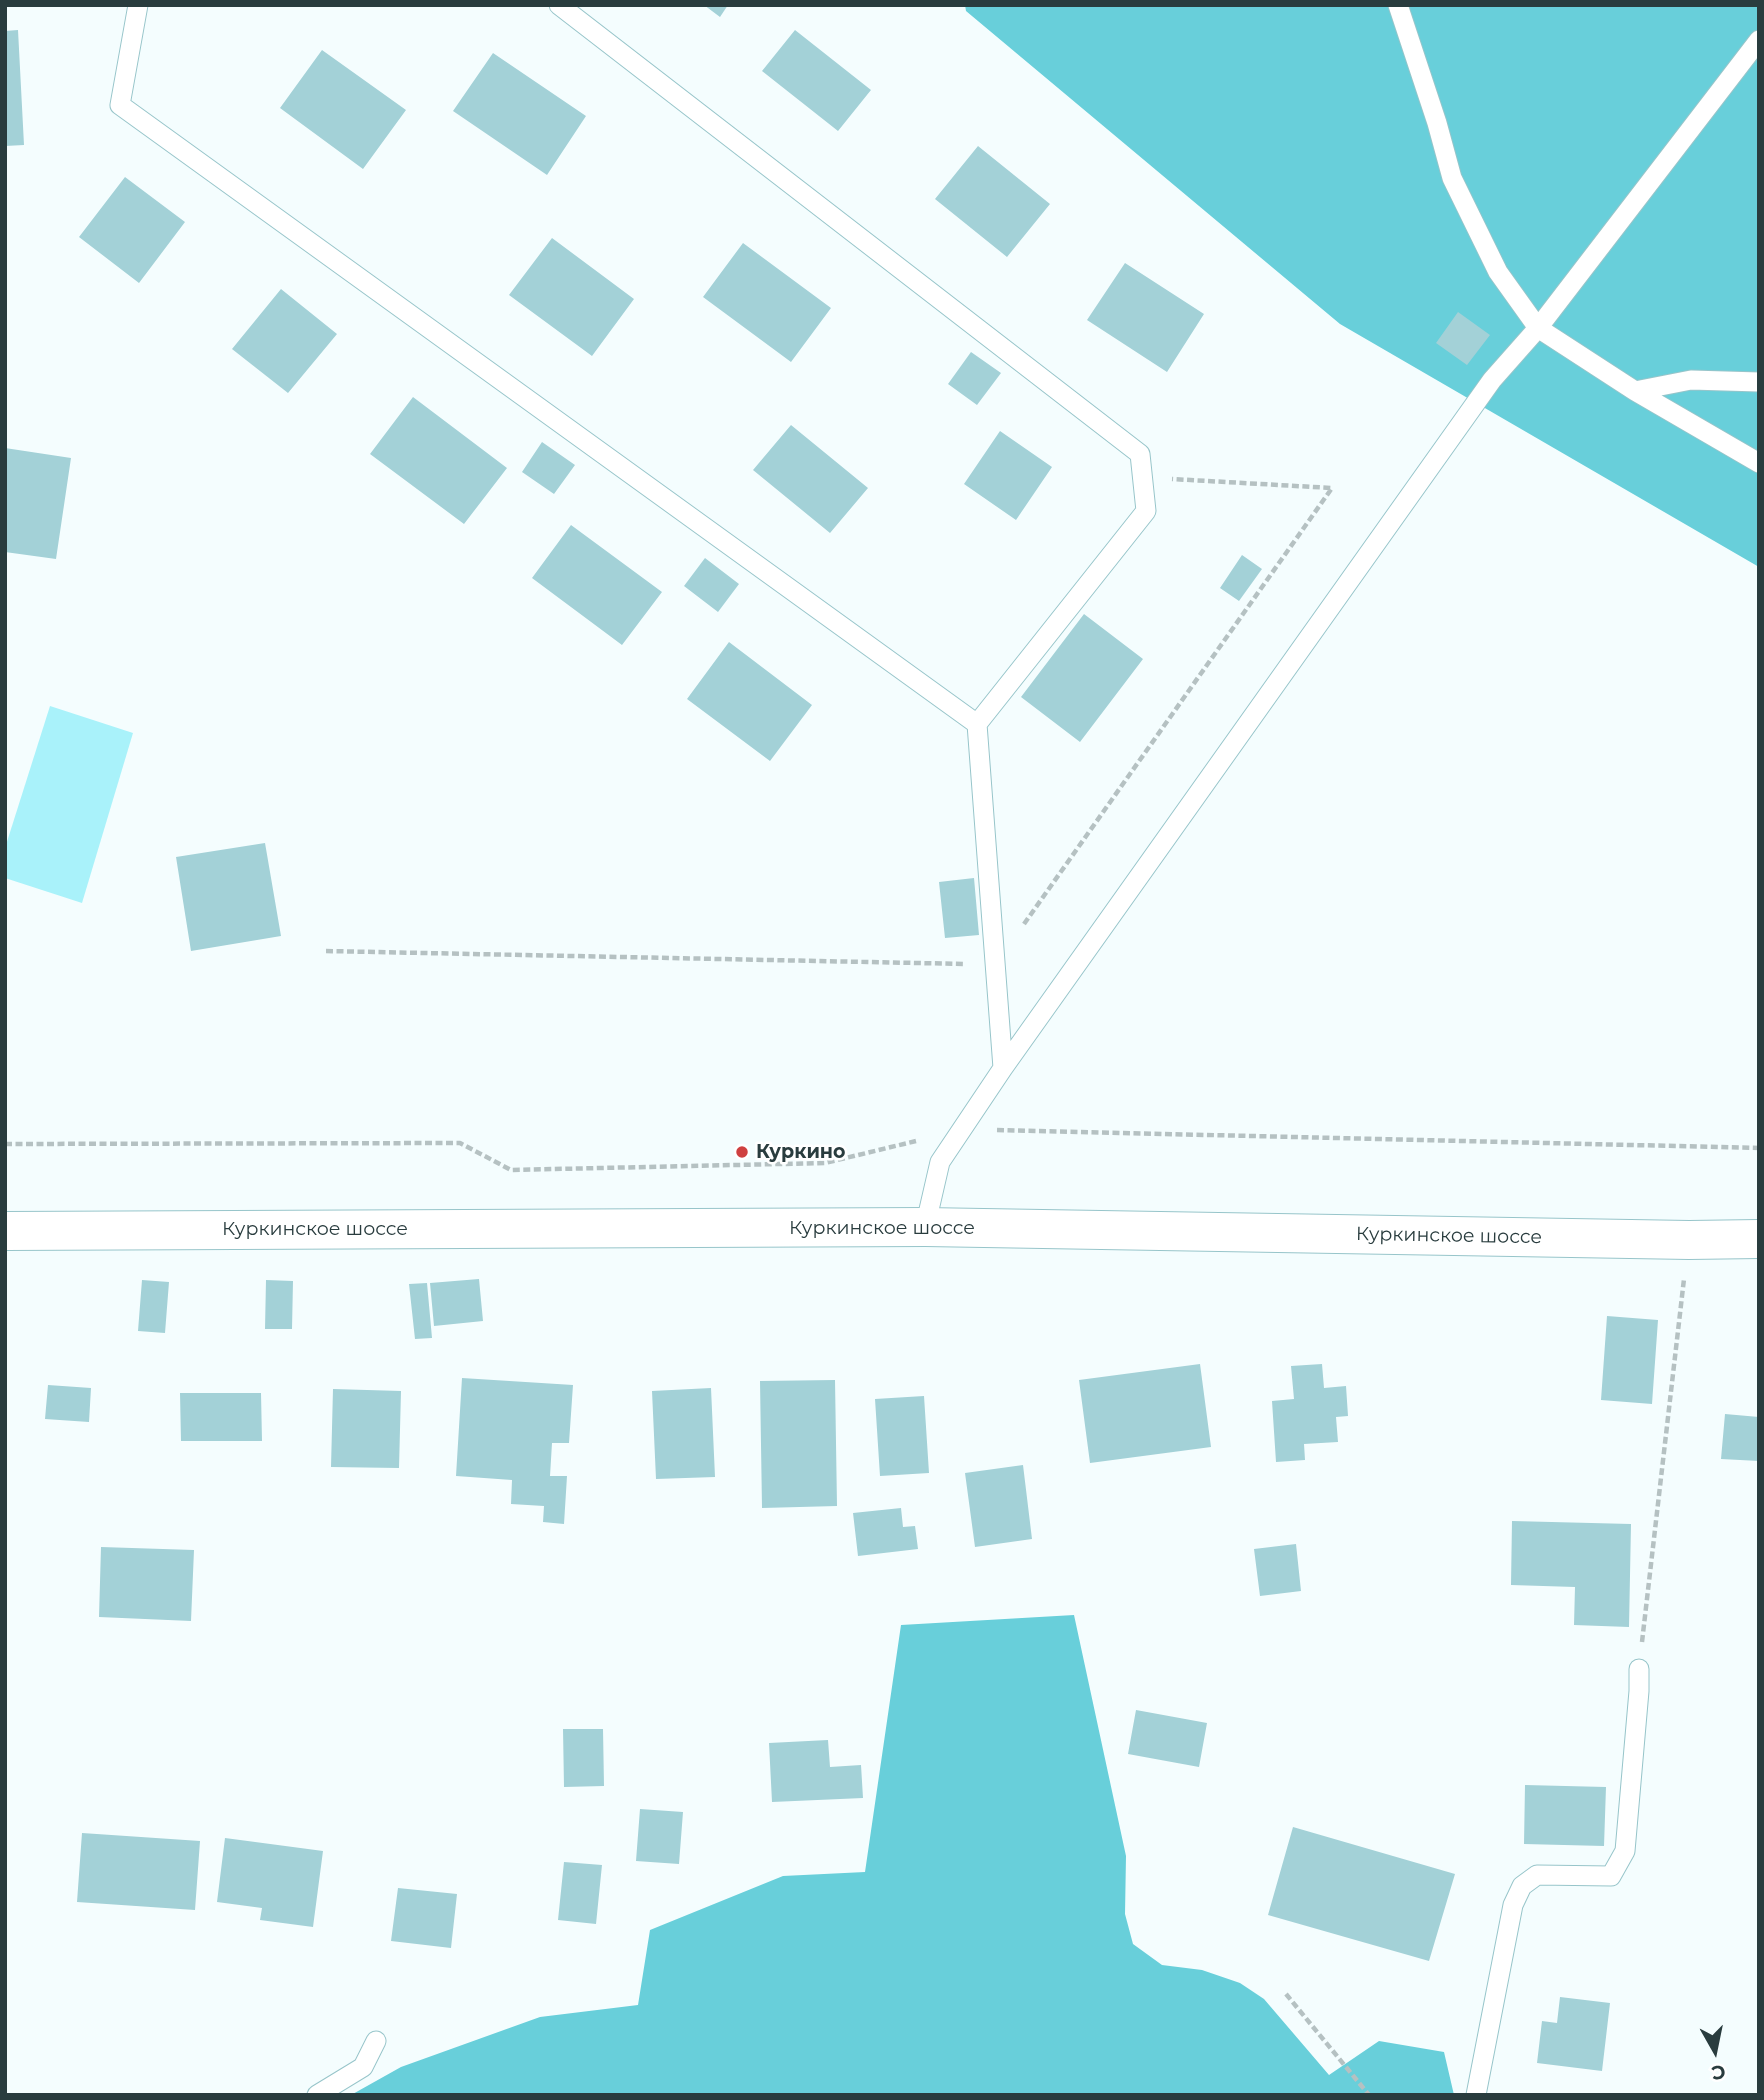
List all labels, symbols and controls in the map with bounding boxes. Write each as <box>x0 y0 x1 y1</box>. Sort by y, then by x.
place label: Куркино <box>756 1141 845 1163</box>
marker: Куркино <box>734 1144 750 1160</box>
street label: Куркинское шоссе <box>789 1217 975 1239</box>
street label: Куркинское шоссе <box>222 1218 408 1240</box>
street label: Куркинское шоссе <box>1356 1223 1542 1249</box>
north arrow <box>1680 2016 1750 2086</box>
text: С <box>1710 2060 1727 2085</box>

